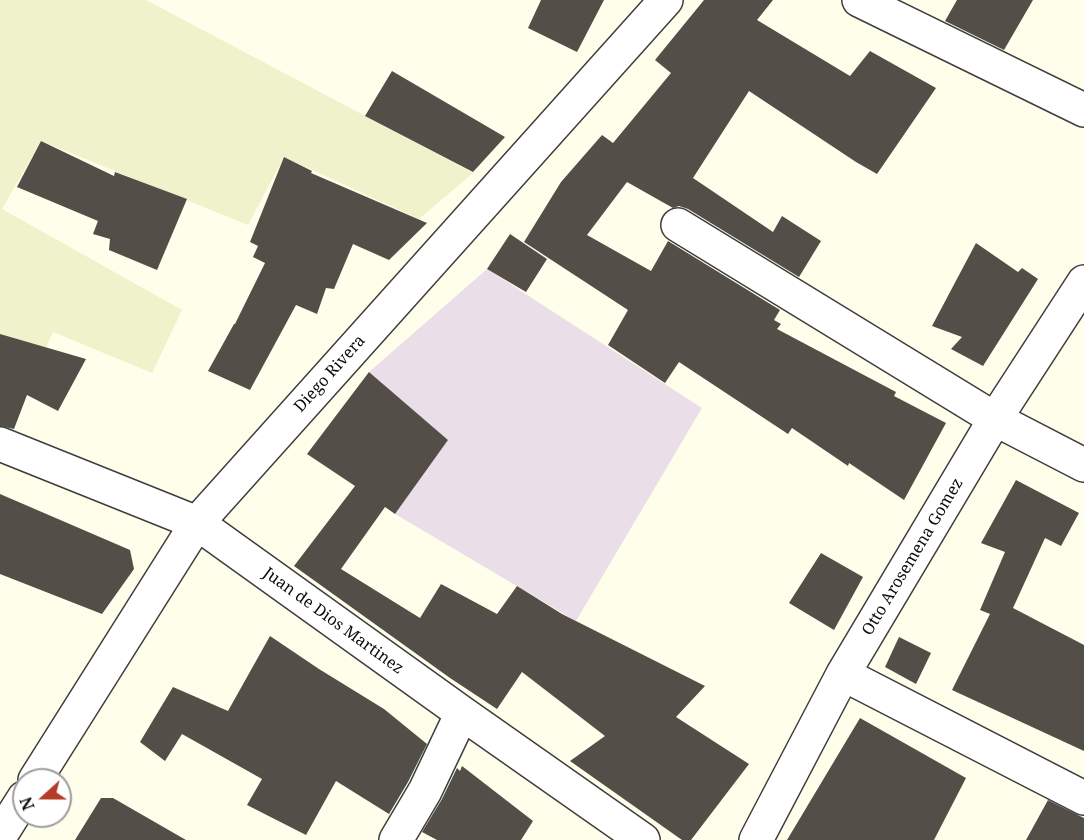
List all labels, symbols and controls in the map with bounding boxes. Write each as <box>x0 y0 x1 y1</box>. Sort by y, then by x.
street label: Diego Rivera <box>290 332 370 416</box>
street label: Otto Arosemena Gomez <box>858 475 968 639</box>
street label: Juan de Dios Martinez <box>259 564 407 678</box>
north arrow <box>12 768 72 828</box>
text: N <box>15 794 40 814</box>

